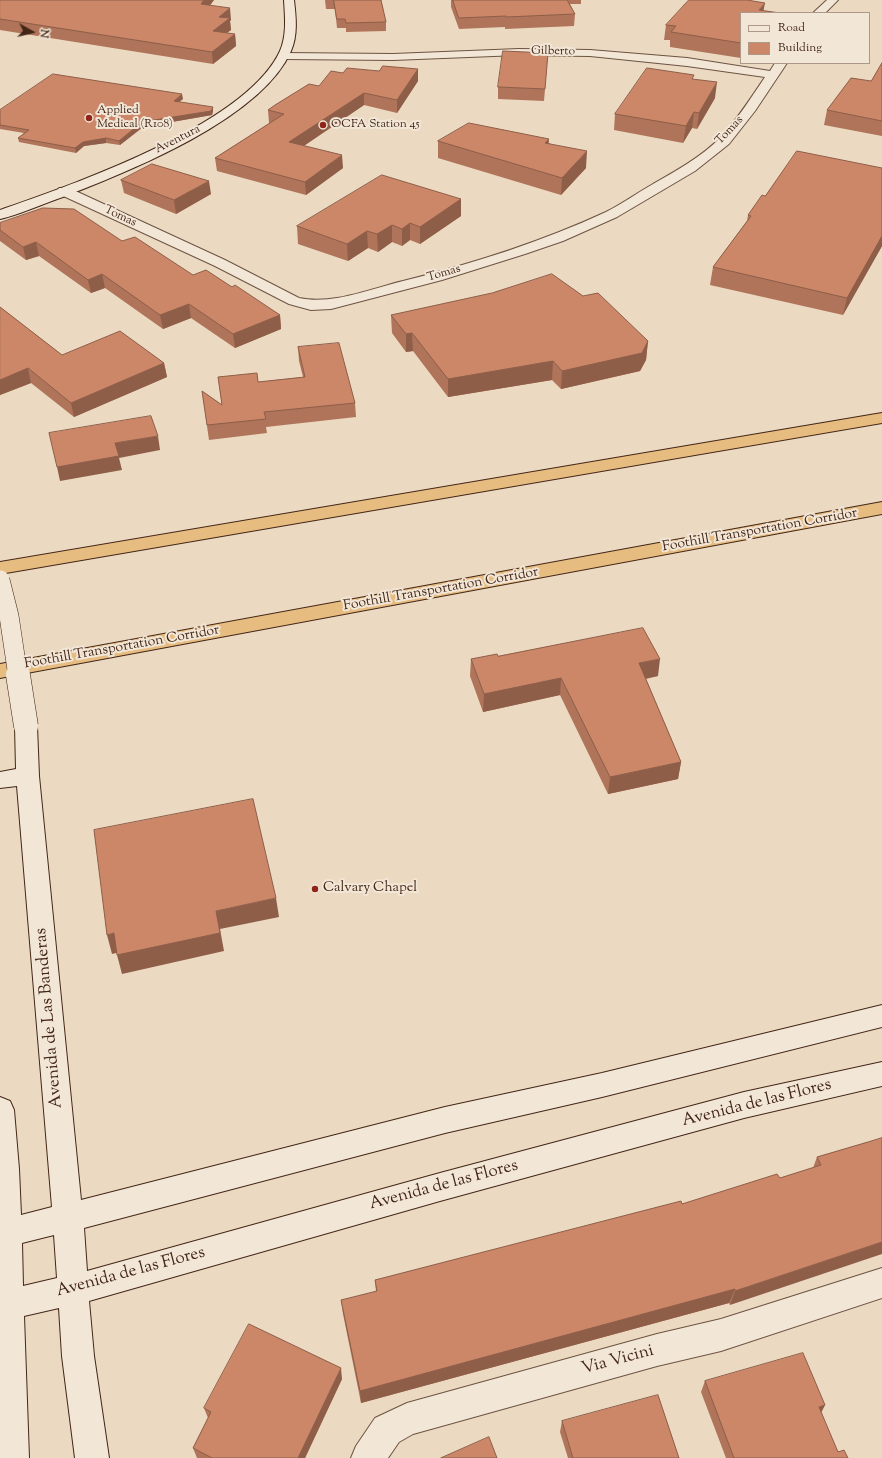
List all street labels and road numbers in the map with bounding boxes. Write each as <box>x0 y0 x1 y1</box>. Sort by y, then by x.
street label: Gilberto <box>531 44 575 60</box>
street label: Tomas <box>713 114 747 148</box>
street label: Aventura <box>153 123 203 157</box>
street label: Tomas <box>101 203 139 231</box>
street label: Tomas <box>426 262 462 286</box>
street label: Foothill Transportation Corridor <box>661 506 859 556</box>
street label: Foothill Transportation Corridor <box>342 565 540 615</box>
street label: Foothill Transportation Corridor <box>23 623 221 673</box>
street label: Avenida de Las Banderas <box>32 927 68 1109</box>
street label: Avenida de las Flores <box>680 1076 834 1132</box>
street label: Avenida de las Flores <box>367 1156 521 1216</box>
street label: Avenida de las Flores <box>54 1243 208 1303</box>
street label: Via Vicini <box>580 1342 656 1380</box>

